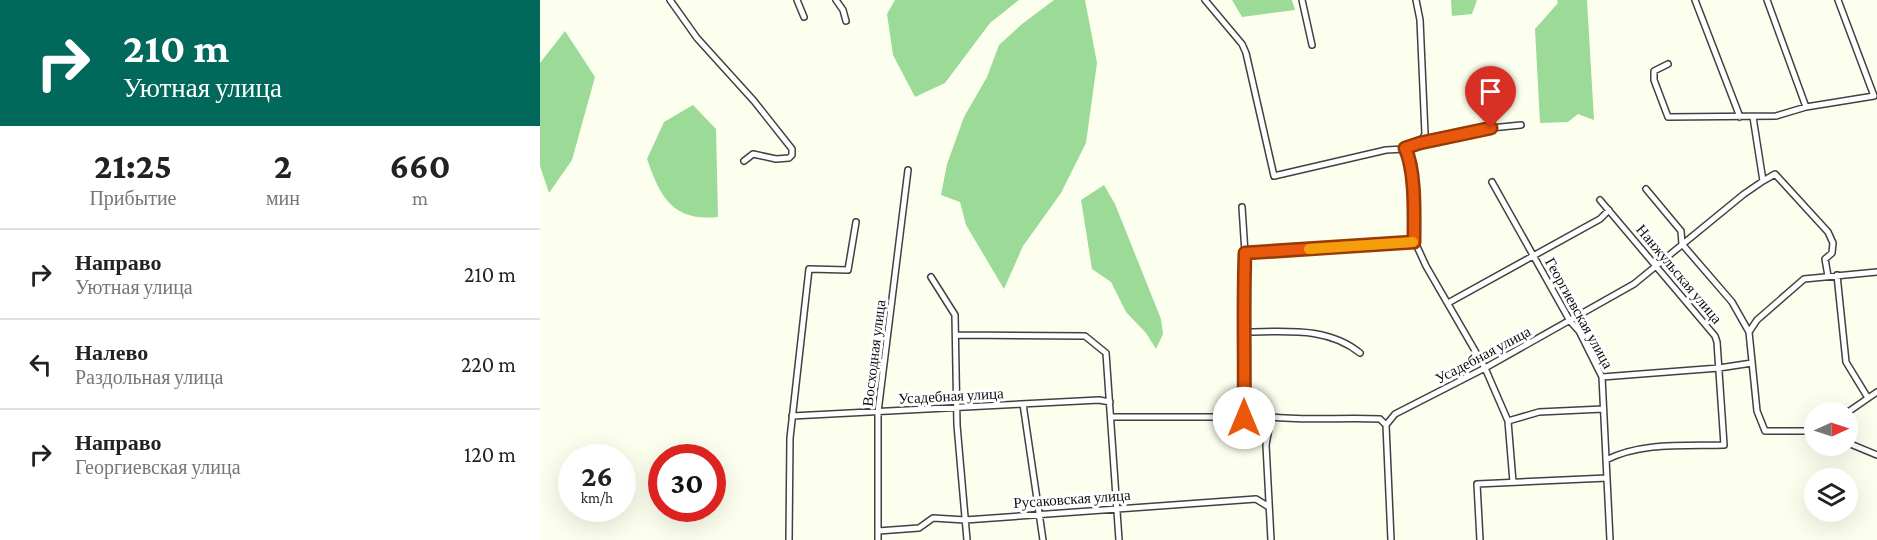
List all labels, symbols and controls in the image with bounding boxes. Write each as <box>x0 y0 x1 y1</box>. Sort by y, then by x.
icon: right <box>24 24 102 102</box>
text: 210 m <box>123 24 229 71</box>
pin <box>1465 66 1516 128</box>
text: Уютная улица <box>123 73 282 103</box>
icon: arrive <box>1474 75 1507 108</box>
text: 21:25 <box>94 146 172 186</box>
text: 2 <box>274 146 292 186</box>
text: 660 <box>389 146 451 186</box>
text: Прибытие <box>89 187 177 209</box>
text: мин <box>266 187 300 209</box>
text: m <box>412 187 428 209</box>
street label: Нанжульская улица <box>1633 221 1725 327</box>
text: Направо <box>75 250 161 275</box>
street label: Георгиевская улица <box>1542 255 1616 371</box>
icon: right <box>24 258 57 291</box>
text: 210 m <box>464 262 516 287</box>
text: Уютная улица <box>75 276 193 298</box>
street label: Восходная улица <box>860 298 889 407</box>
street label: Усадебная улица <box>1433 323 1534 387</box>
text: Налево <box>75 340 148 365</box>
icon: left <box>24 348 57 381</box>
text: 220 m <box>461 352 516 377</box>
text: Раздольная улица <box>75 366 223 388</box>
street label: Усадебная улица <box>898 385 1005 407</box>
position arrow <box>1212 386 1276 450</box>
north arrow <box>1804 402 1858 456</box>
map controls <box>1804 402 1858 522</box>
text: Направо <box>75 430 161 455</box>
icon: right <box>24 438 57 471</box>
text: 120 m <box>464 442 516 467</box>
speed limit sign: 30 <box>648 444 726 522</box>
text: Георгиевская улица <box>75 456 241 478</box>
text: 26 <box>581 459 613 492</box>
button: layers <box>1804 468 1858 522</box>
street label: Русаковская улица <box>1013 487 1131 511</box>
text: km/h <box>581 490 613 506</box>

